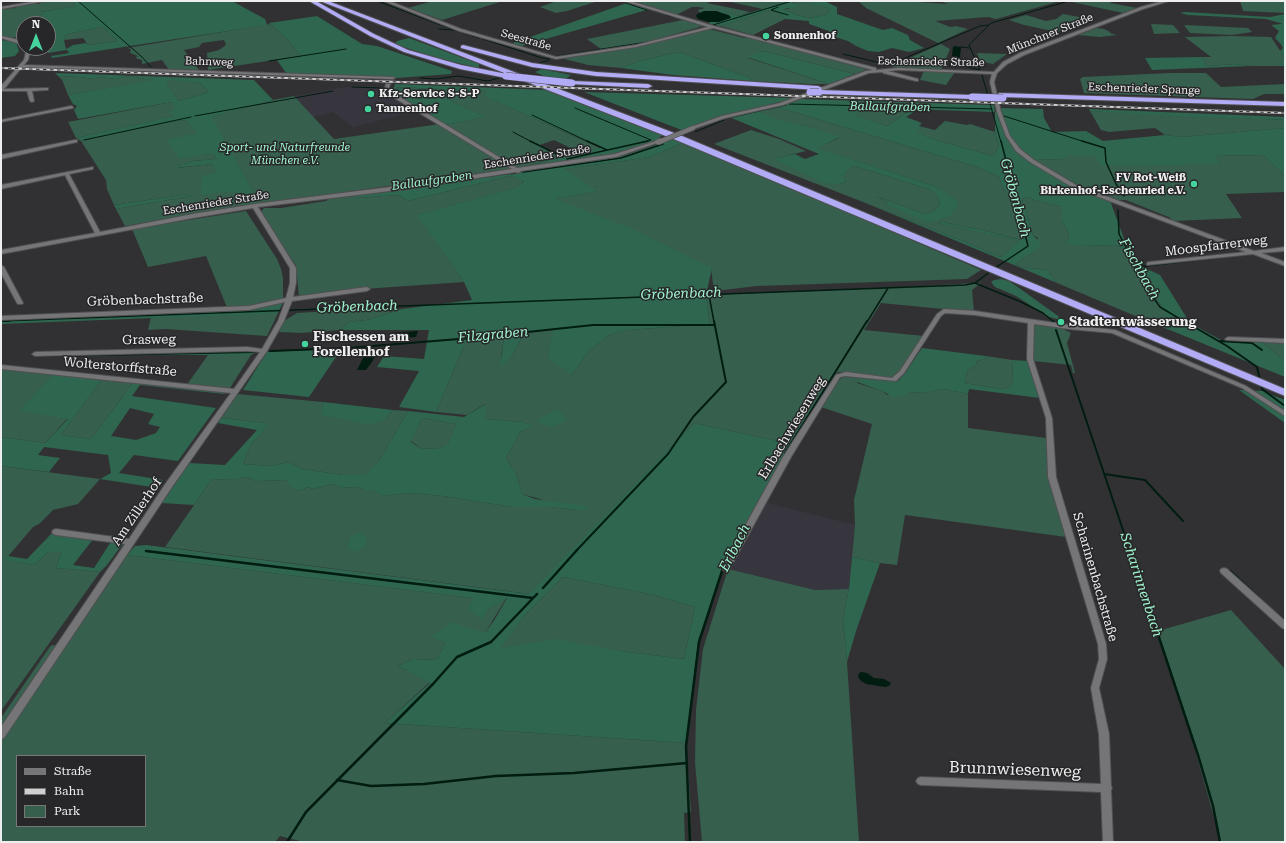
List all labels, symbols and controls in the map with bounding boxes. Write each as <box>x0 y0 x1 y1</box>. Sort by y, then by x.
street label: Münchner Straße <box>1005 11 1095 57</box>
north arrow <box>16 16 56 56</box>
text: N <box>32 18 40 31</box>
street label: Seestraße <box>499 27 553 53</box>
place label: Sonnenhof <box>774 29 836 43</box>
marker: Sonnenhof <box>761 31 771 41</box>
street label: Eschenrieder Straße <box>877 54 985 70</box>
street label: Bahnweg <box>185 55 233 69</box>
street label: Eschenrieder Spange <box>1088 80 1200 98</box>
place label: Kfz-Service S-S-P <box>379 87 479 101</box>
marker: Kfz-Service S-S-P <box>366 89 376 99</box>
water label: Ballaufgraben <box>849 99 931 115</box>
place label: Tannenhof <box>376 102 438 116</box>
marker: Tannenhof <box>363 104 373 114</box>
park label: Sport- und Naturfreunde München e.V. <box>220 141 350 167</box>
street label: Eschenrieder Straße <box>483 142 591 172</box>
water label: Gröbenbach <box>996 157 1034 239</box>
water label: Ballaufgraben <box>391 168 473 194</box>
place label: FV Rot-Weiß Birkenhof-Eschenried e.V. <box>1040 171 1186 197</box>
marker: FV Rot-Weiß Birkenhof-Eschenried e.V. <box>1189 179 1199 189</box>
street label: Eschenrieder Straße <box>162 188 270 218</box>
street label: Moospfarrerweg <box>1164 232 1268 260</box>
water label: Fischbach <box>1115 235 1163 303</box>
water label: Gröbenbach <box>640 284 722 304</box>
street label: Gröbenbachstraße <box>87 290 203 310</box>
water label: Gröbenbach <box>316 297 398 317</box>
place label: Stadtentwässerung <box>1069 314 1197 330</box>
marker: Stadtentwässerung <box>1056 317 1066 327</box>
water label: Filzgraben <box>457 324 529 346</box>
place label: Fischessen am Forellenhof <box>313 329 409 360</box>
street label: Grasweg <box>122 332 176 348</box>
marker: Fischessen am Forellenhof <box>300 339 310 349</box>
street label: Wolterstorffstraße <box>63 354 177 380</box>
street label: Erlbachwiesenweg <box>755 374 829 482</box>
street label: Am Zillerhof <box>109 475 165 549</box>
street label: Scharinenbachstraße <box>1069 511 1121 643</box>
water label: Erlbach <box>716 521 754 575</box>
water label: Scharinnenbach <box>1116 531 1166 639</box>
legend <box>16 755 146 827</box>
street label: Brunnwiesenweg <box>949 758 1081 782</box>
text: Straße <box>54 764 91 778</box>
text: Bahn <box>54 784 84 798</box>
text: Park <box>54 804 80 818</box>

